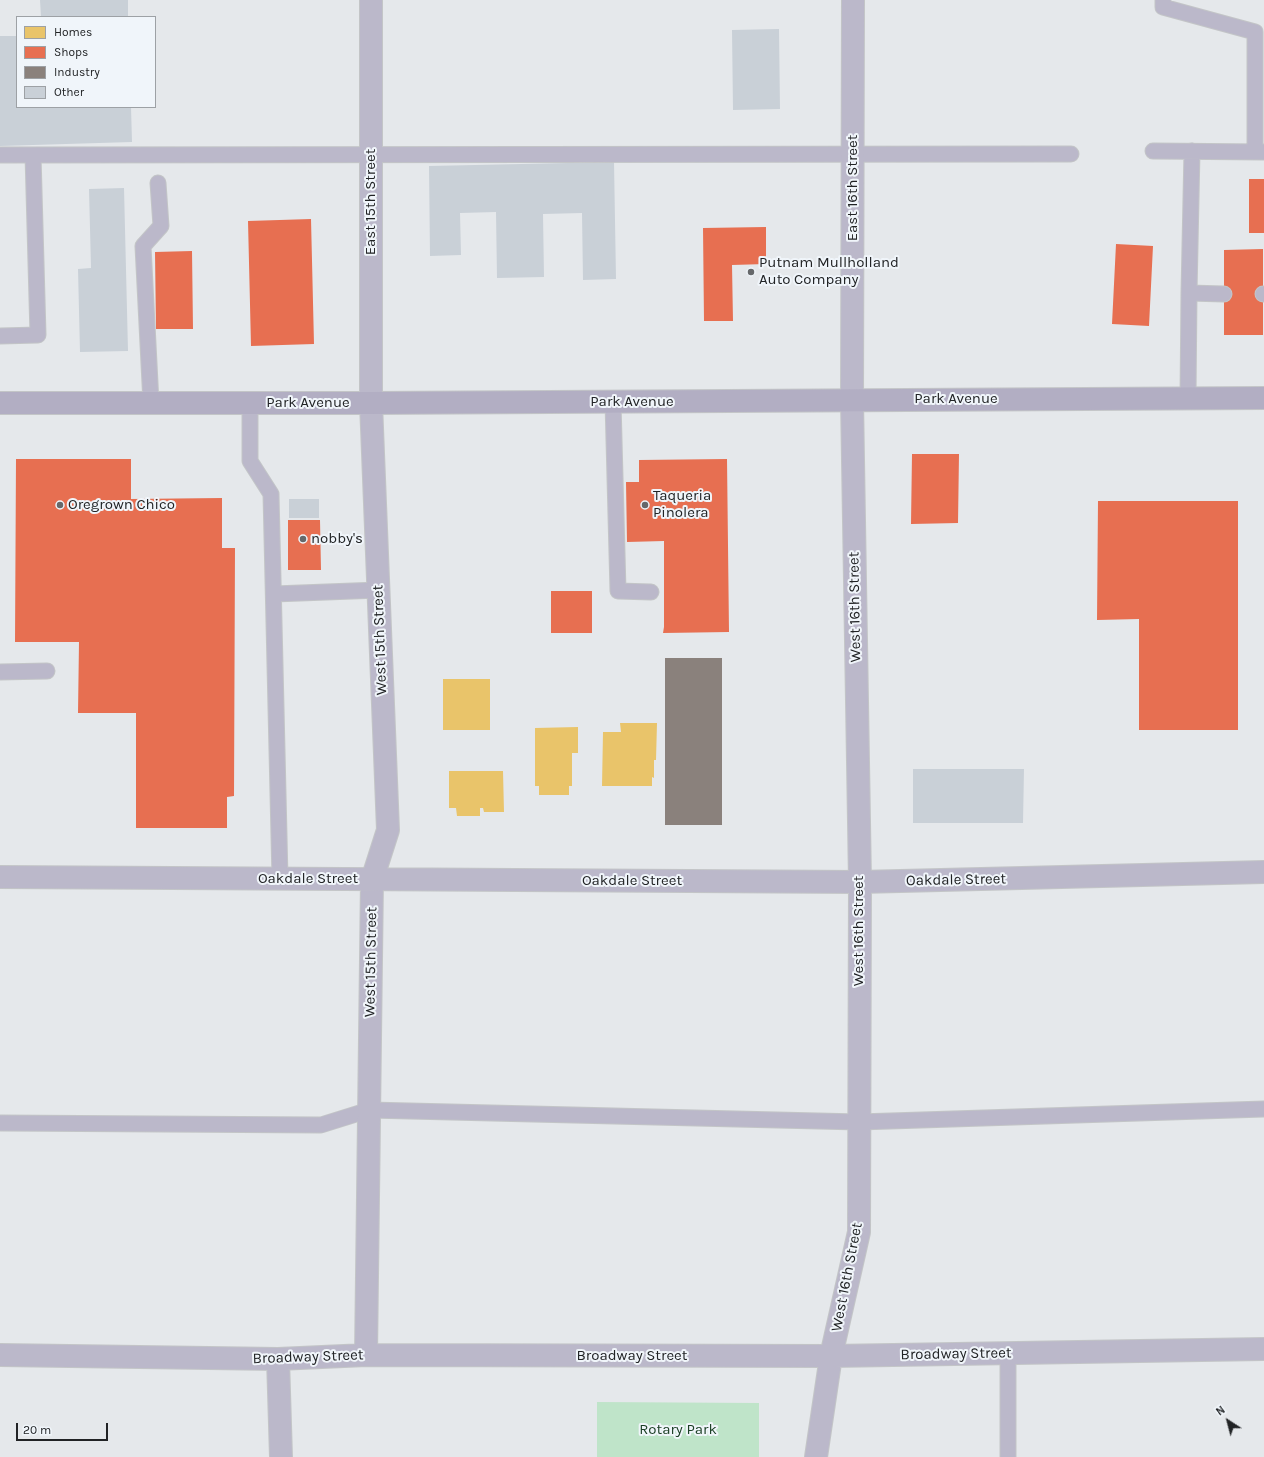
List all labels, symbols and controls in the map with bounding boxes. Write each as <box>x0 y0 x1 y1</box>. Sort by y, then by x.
legend <box>16 16 156 108</box>
text: Homes <box>54 25 92 39</box>
text: Shops <box>54 45 88 59</box>
text: Industry <box>54 65 100 79</box>
text: Other <box>54 85 84 99</box>
street label: East 16th Street <box>844 135 862 241</box>
street label: East 15th Street <box>362 149 380 255</box>
place label: Putnam Mullholland Auto Company <box>759 254 899 289</box>
marker: Putnam Mullholland Auto Company <box>746 267 756 277</box>
street label: Park Avenue <box>914 390 998 408</box>
street label: Park Avenue <box>590 393 674 411</box>
street label: Park Avenue <box>266 394 350 412</box>
place label: Taqueria Pinolera <box>653 487 711 522</box>
place label: Oregrown Chico <box>68 496 175 514</box>
marker: Oregrown Chico <box>55 500 65 510</box>
marker: Taqueria Pinolera <box>640 500 650 510</box>
place label: nobby's <box>311 530 363 548</box>
marker: nobby's <box>298 534 308 544</box>
street label: West 16th Street <box>845 552 865 662</box>
street label: West 15th Street <box>369 584 391 696</box>
street label: Oakdale Street <box>258 870 358 888</box>
street label: Oakdale Street <box>906 870 1006 890</box>
street label: Oakdale Street <box>582 872 682 890</box>
street label: West 16th Street <box>850 876 868 986</box>
street label: West 15th Street <box>361 907 381 1017</box>
street label: West 16th Street <box>828 1221 866 1333</box>
street label: Broadway Street <box>900 1344 1012 1364</box>
street label: Broadway Street <box>252 1346 364 1368</box>
street label: Broadway Street <box>577 1347 687 1365</box>
north arrow <box>1208 1401 1248 1441</box>
text: N <box>1214 1403 1228 1418</box>
scale bar <box>18 1415 110 1441</box>
park label: Rotary Park <box>639 1421 717 1439</box>
text: 20 m <box>23 1423 51 1437</box>

